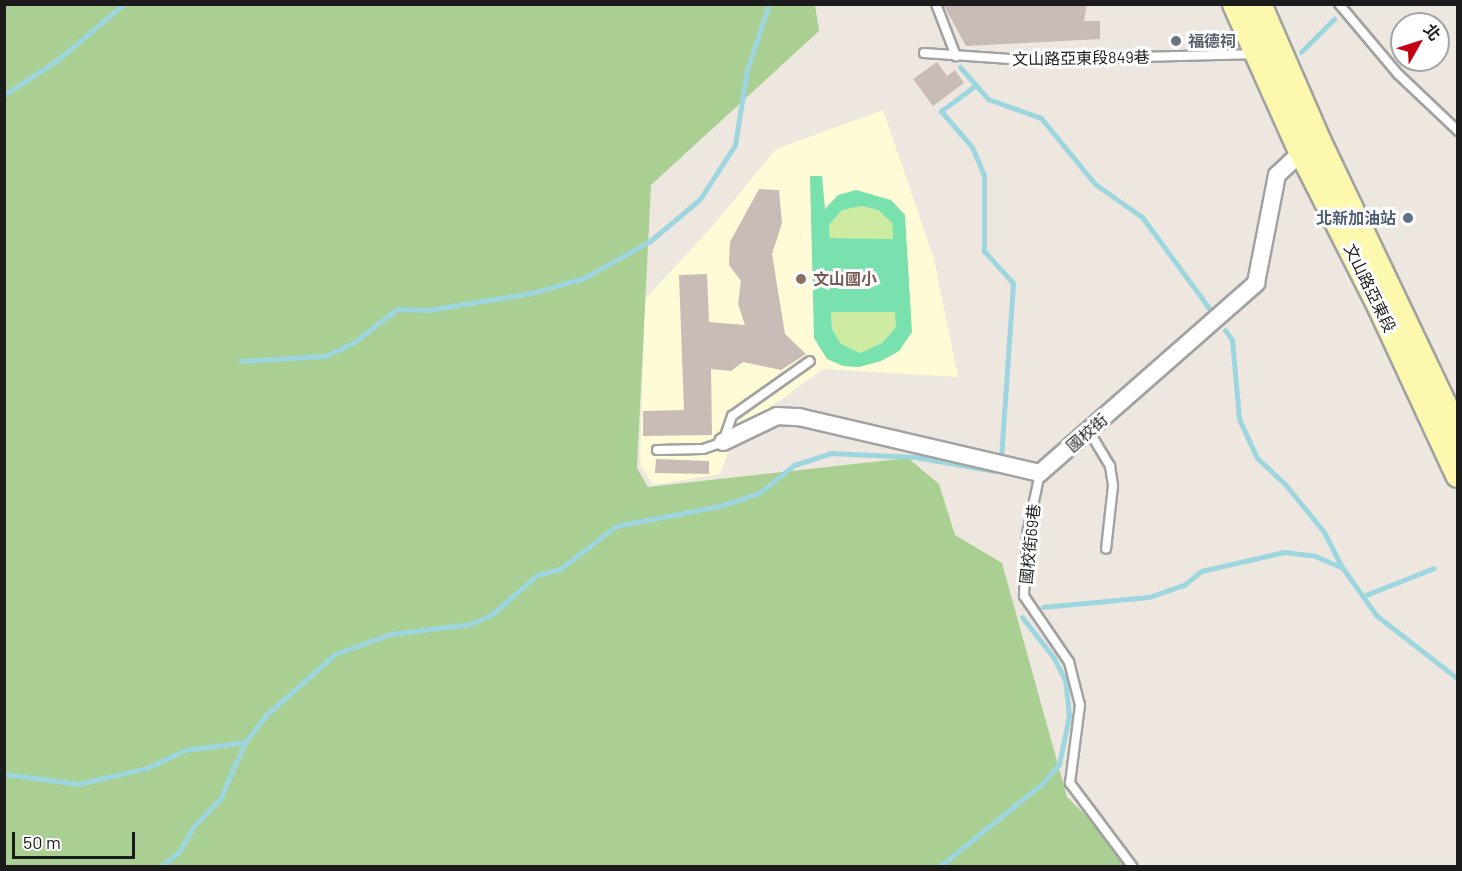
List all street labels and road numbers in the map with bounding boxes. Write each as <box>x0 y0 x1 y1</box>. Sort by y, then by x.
street label: 文山路亞東段849巷 <box>1012 47 1150 69</box>
street label: 文山路亞東段 <box>1340 241 1400 335</box>
street label: 國校街 <box>1063 410 1111 456</box>
street label: 國校街69巷 <box>1016 503 1044 585</box>

